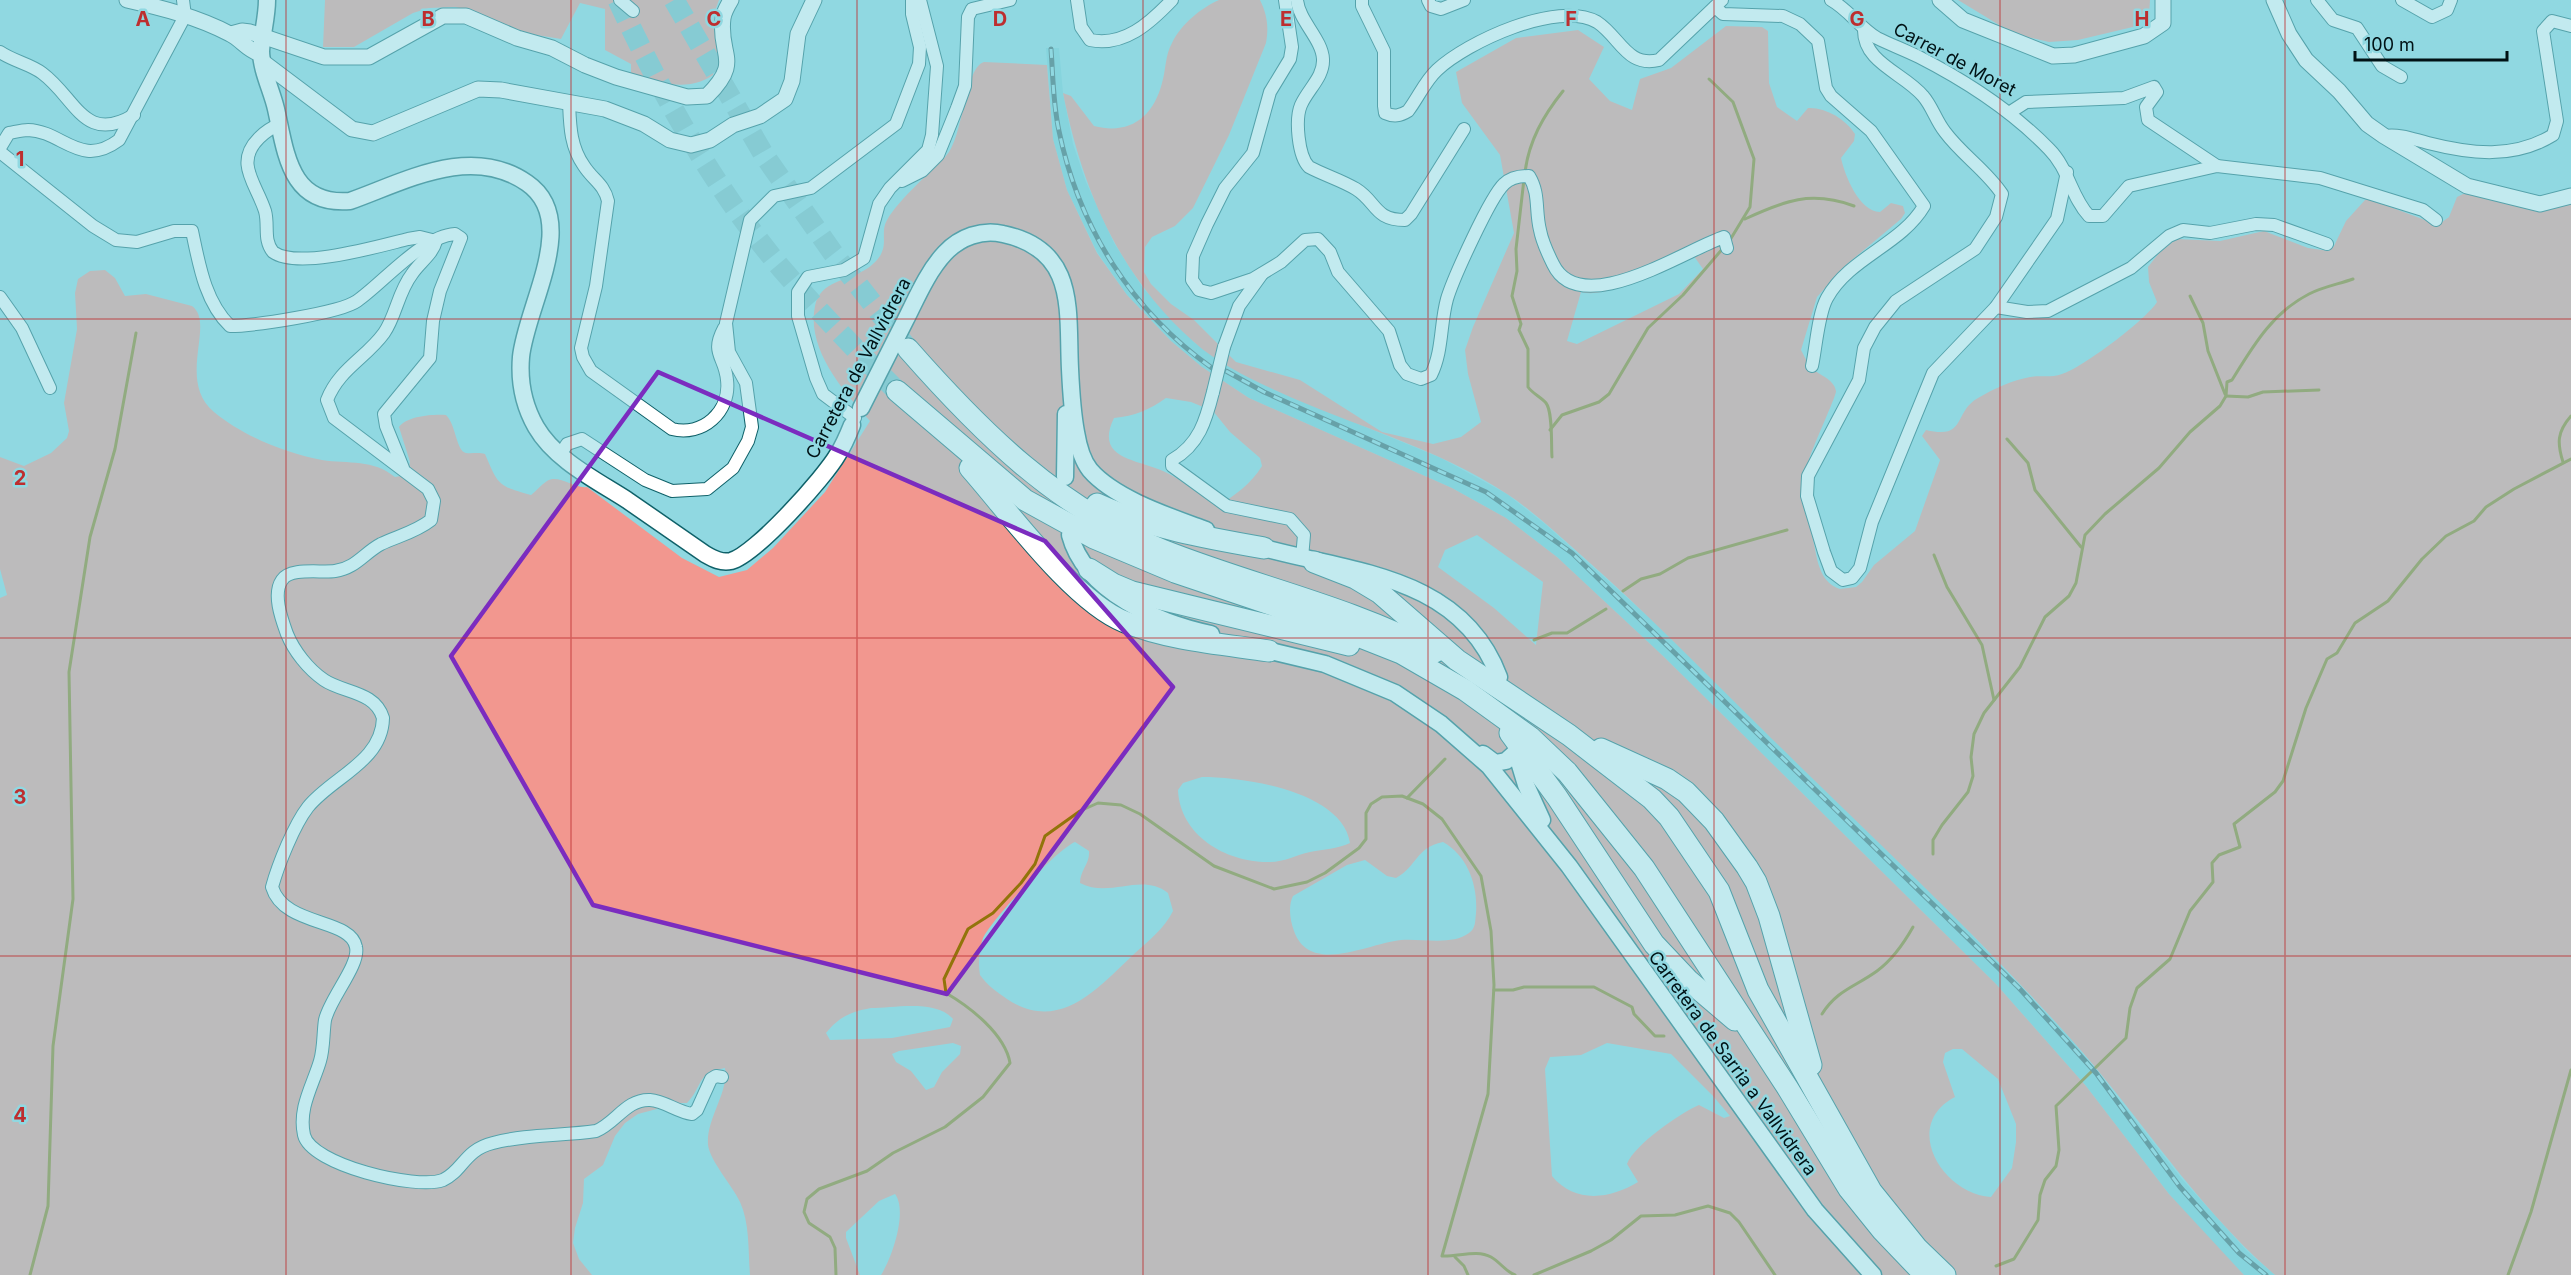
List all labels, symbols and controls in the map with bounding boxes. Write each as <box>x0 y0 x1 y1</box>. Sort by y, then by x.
text: A <box>136 7 151 31</box>
text: B <box>421 7 435 31</box>
text: C <box>707 7 721 31</box>
text: D <box>993 7 1007 31</box>
text: E <box>1280 7 1292 31</box>
text: F <box>1565 7 1577 31</box>
text: G <box>1849 7 1865 31</box>
text: H <box>2135 7 2149 31</box>
street label: Carrer de Moret <box>1890 18 2020 100</box>
scale bar <box>2355 24 2506 62</box>
text: 100 m <box>2364 34 2415 55</box>
text: 1 <box>16 147 24 171</box>
street label: Carretera de Vallvidrera <box>801 274 915 462</box>
text: 2 <box>14 466 26 490</box>
text: 3 <box>14 785 26 809</box>
street label: Carretera de Sarria a Vallvidrera <box>1644 947 1822 1179</box>
text: 4 <box>13 1103 27 1127</box>

